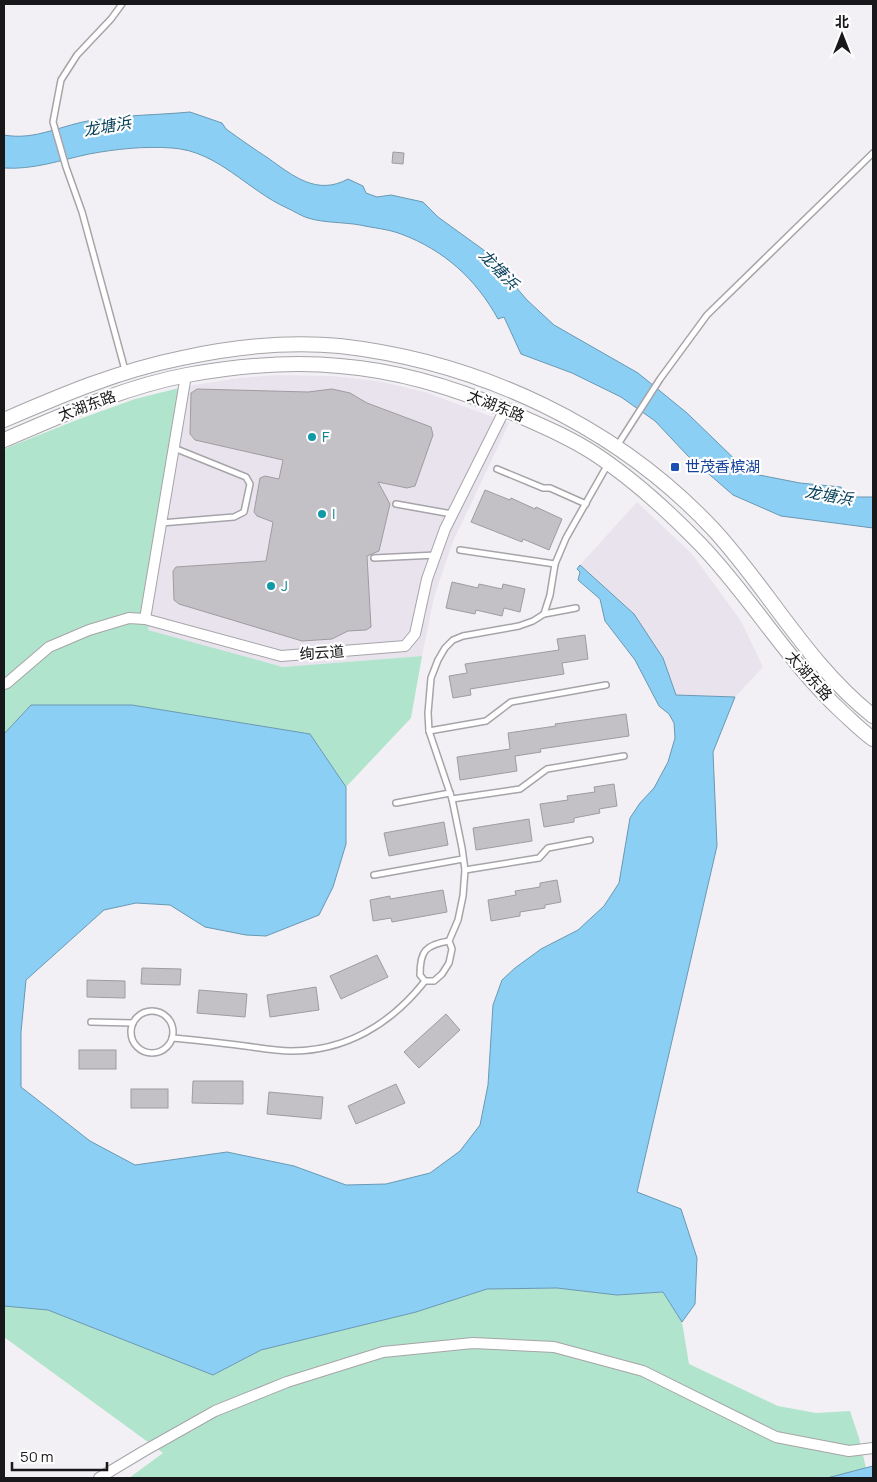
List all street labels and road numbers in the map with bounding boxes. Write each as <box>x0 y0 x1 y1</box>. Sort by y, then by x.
street label: 太湖东路 <box>55 385 119 426</box>
street label: 太湖东路 <box>464 385 528 427</box>
street label: 绚云道 <box>299 640 345 665</box>
street label: 太湖东路 <box>781 646 837 705</box>

